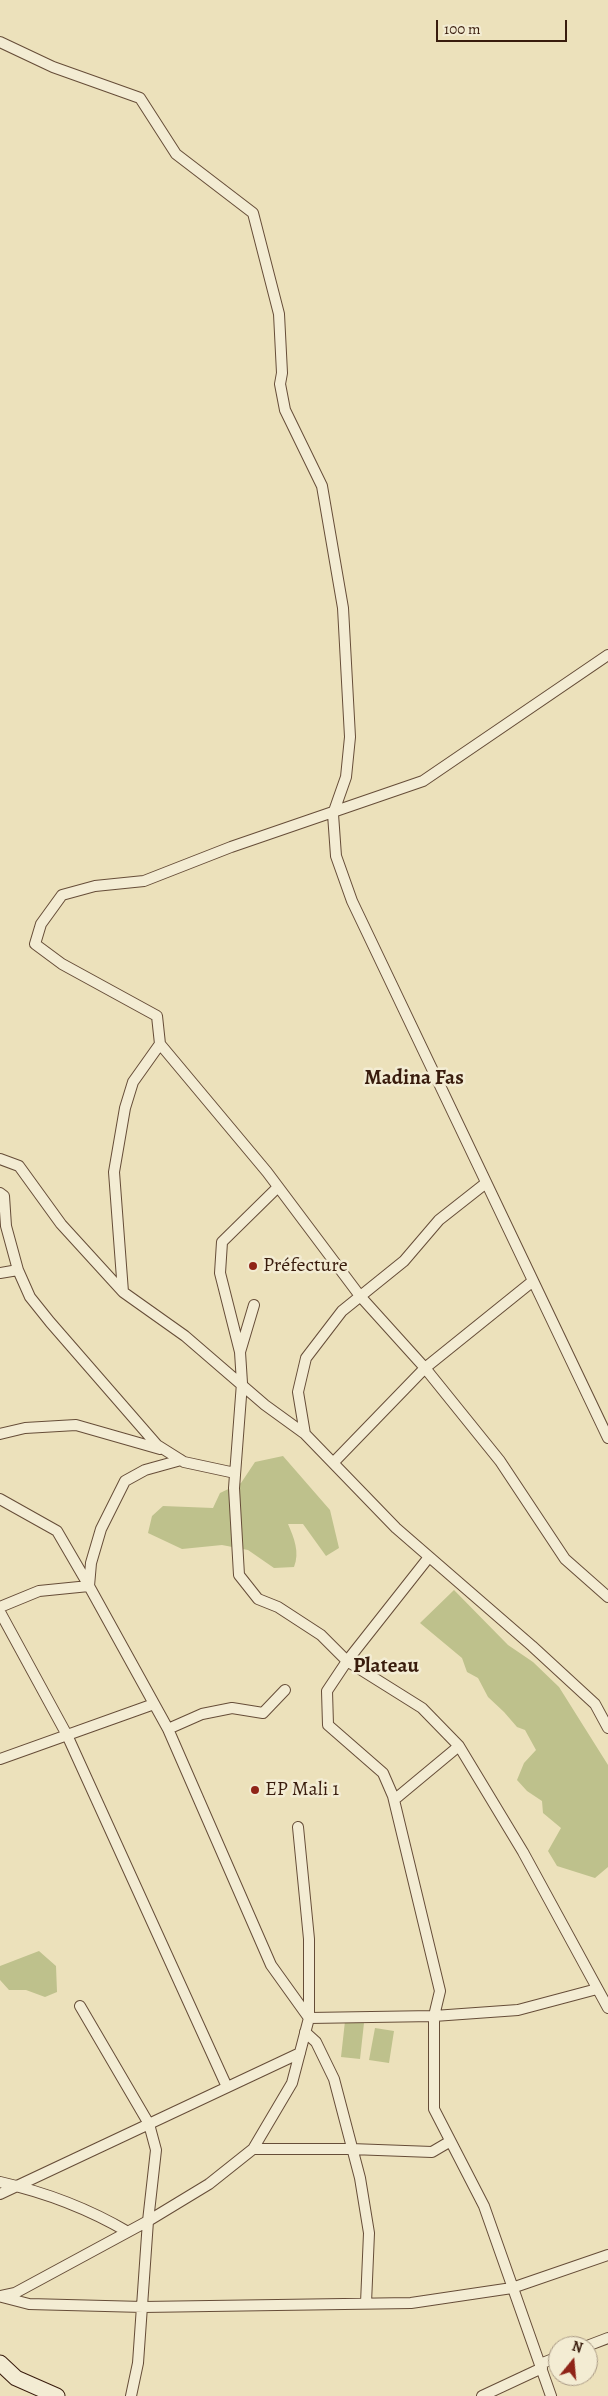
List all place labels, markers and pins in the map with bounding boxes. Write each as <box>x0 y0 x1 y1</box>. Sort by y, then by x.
place label: Préfecture <box>263 1254 348 1278</box>
marker: Préfecture <box>247 1260 259 1272</box>
place label: EP Mali 1 <box>265 1778 339 1802</box>
marker: EP Mali 1 <box>249 1784 261 1796</box>

